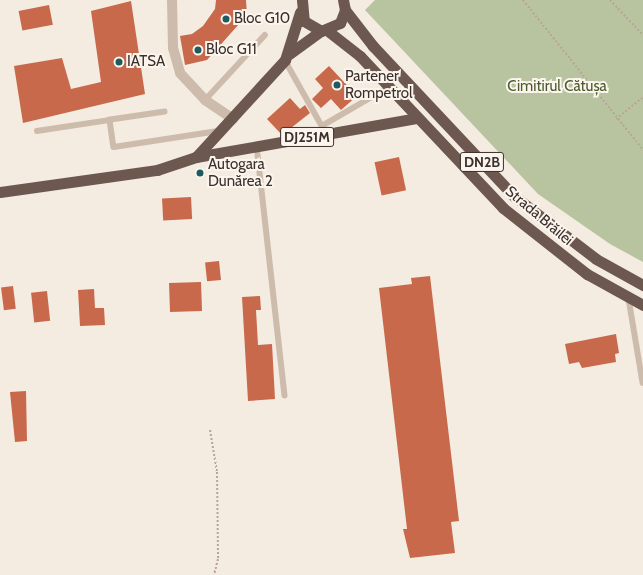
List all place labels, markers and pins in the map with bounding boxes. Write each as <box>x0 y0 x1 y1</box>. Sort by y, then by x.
place label: Bloc G10 <box>234 10 290 28</box>
marker: Bloc G10 <box>221 14 231 24</box>
place label: Bloc G11 <box>206 41 257 59</box>
marker: Bloc G11 <box>193 45 203 55</box>
place label: IATSA <box>127 53 165 71</box>
marker: IATSA <box>114 57 124 67</box>
place label: Partener Rompetrol <box>345 67 413 102</box>
marker: Partener Rompetrol <box>332 80 342 90</box>
place label: Autogara Dunărea 2 <box>208 155 273 190</box>
marker: Autogara Dunărea 2 <box>195 168 205 178</box>

